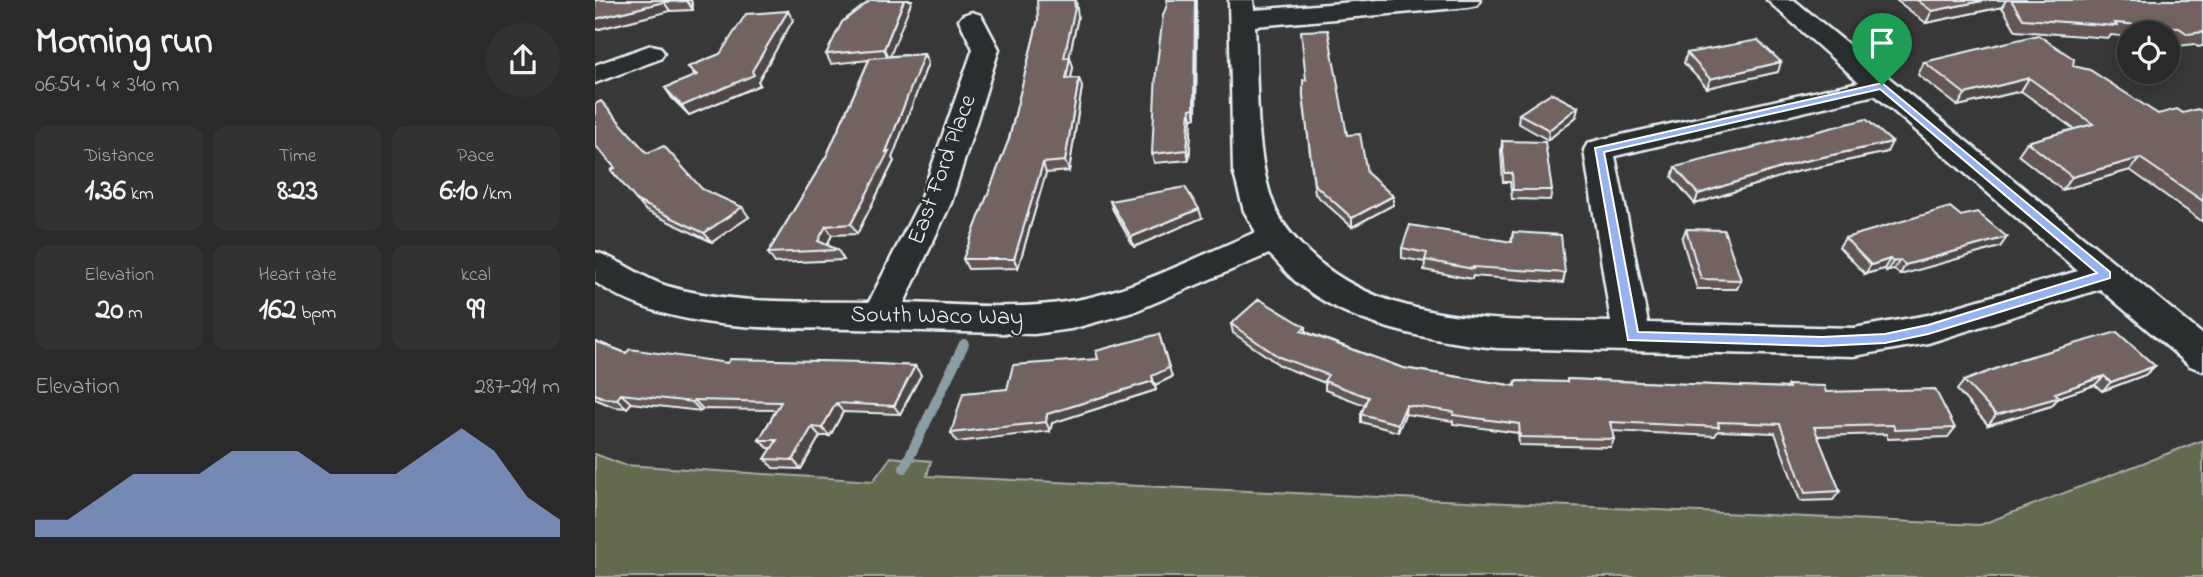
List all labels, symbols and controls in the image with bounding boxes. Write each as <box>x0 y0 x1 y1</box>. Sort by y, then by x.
pin <box>1852 13 1912 85</box>
text: Morning run <box>35 15 213 71</box>
map controls <box>2117 21 2180 84</box>
button: locate <box>2117 21 2180 84</box>
button: share <box>486 23 560 97</box>
icon: arrive <box>1863 24 1901 62</box>
text: 06:54 · 4 × 340 m <box>35 69 179 102</box>
street label: East Ford Place <box>900 90 986 250</box>
text: Distance <box>84 143 154 170</box>
text: Time <box>279 143 316 170</box>
text: Pace <box>457 143 494 170</box>
text: 1.36 <box>85 170 126 214</box>
text: 8:23 <box>277 170 318 214</box>
text: 6:10 <box>440 170 478 214</box>
text: km <box>126 181 154 208</box>
text: /km <box>478 181 512 208</box>
text: Elevation <box>84 262 154 289</box>
text: Heart rate <box>259 262 336 289</box>
text: kcal <box>461 262 491 289</box>
text: 20 <box>95 289 123 333</box>
text: 162 <box>259 289 296 333</box>
text: 99 <box>467 289 485 333</box>
street label: South Waco Way <box>850 298 1024 337</box>
text: m <box>123 300 143 327</box>
text: bpm <box>296 300 336 327</box>
text: Elevation <box>35 371 120 404</box>
text: 287–291 m <box>475 371 560 404</box>

